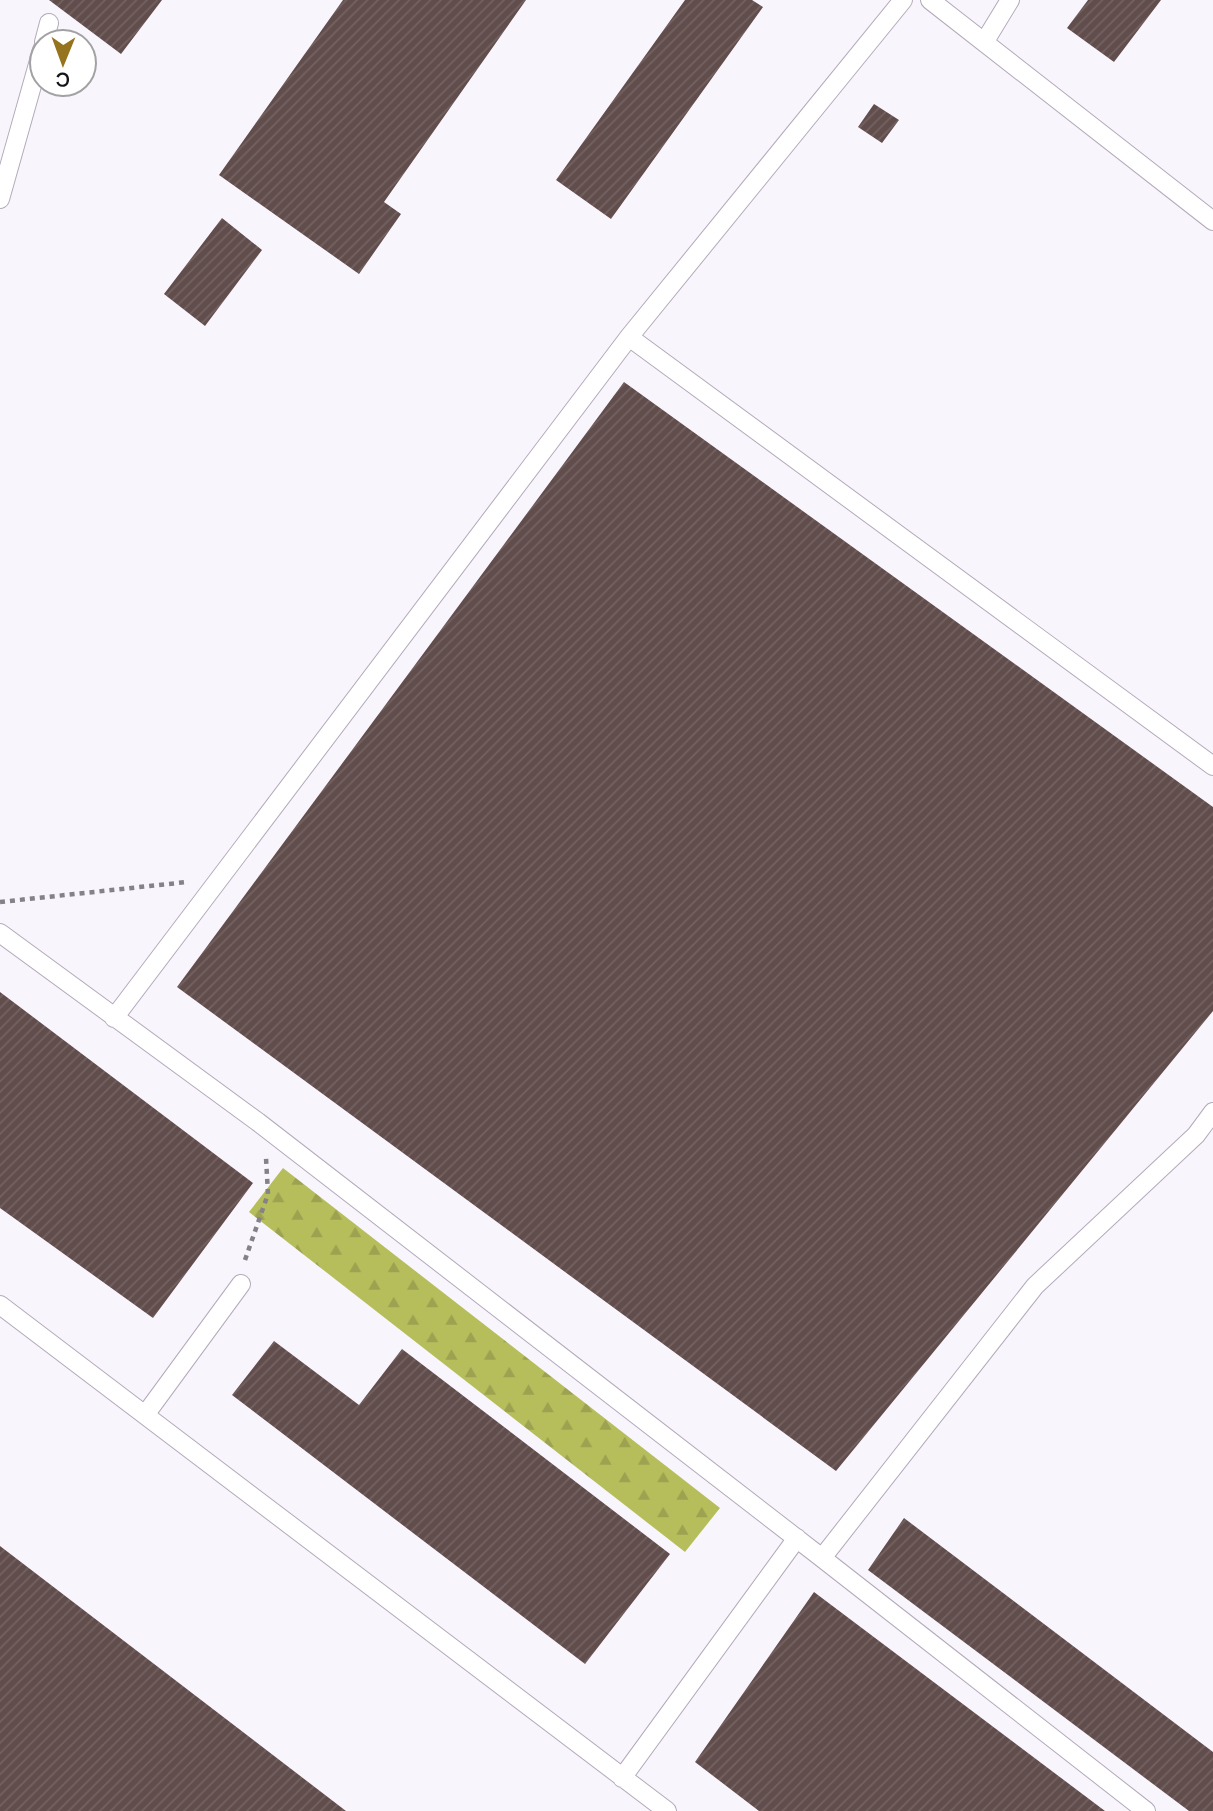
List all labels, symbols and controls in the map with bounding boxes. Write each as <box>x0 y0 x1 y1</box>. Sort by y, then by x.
north arrow <box>28 28 98 98</box>
text: С <box>55 67 70 93</box>

